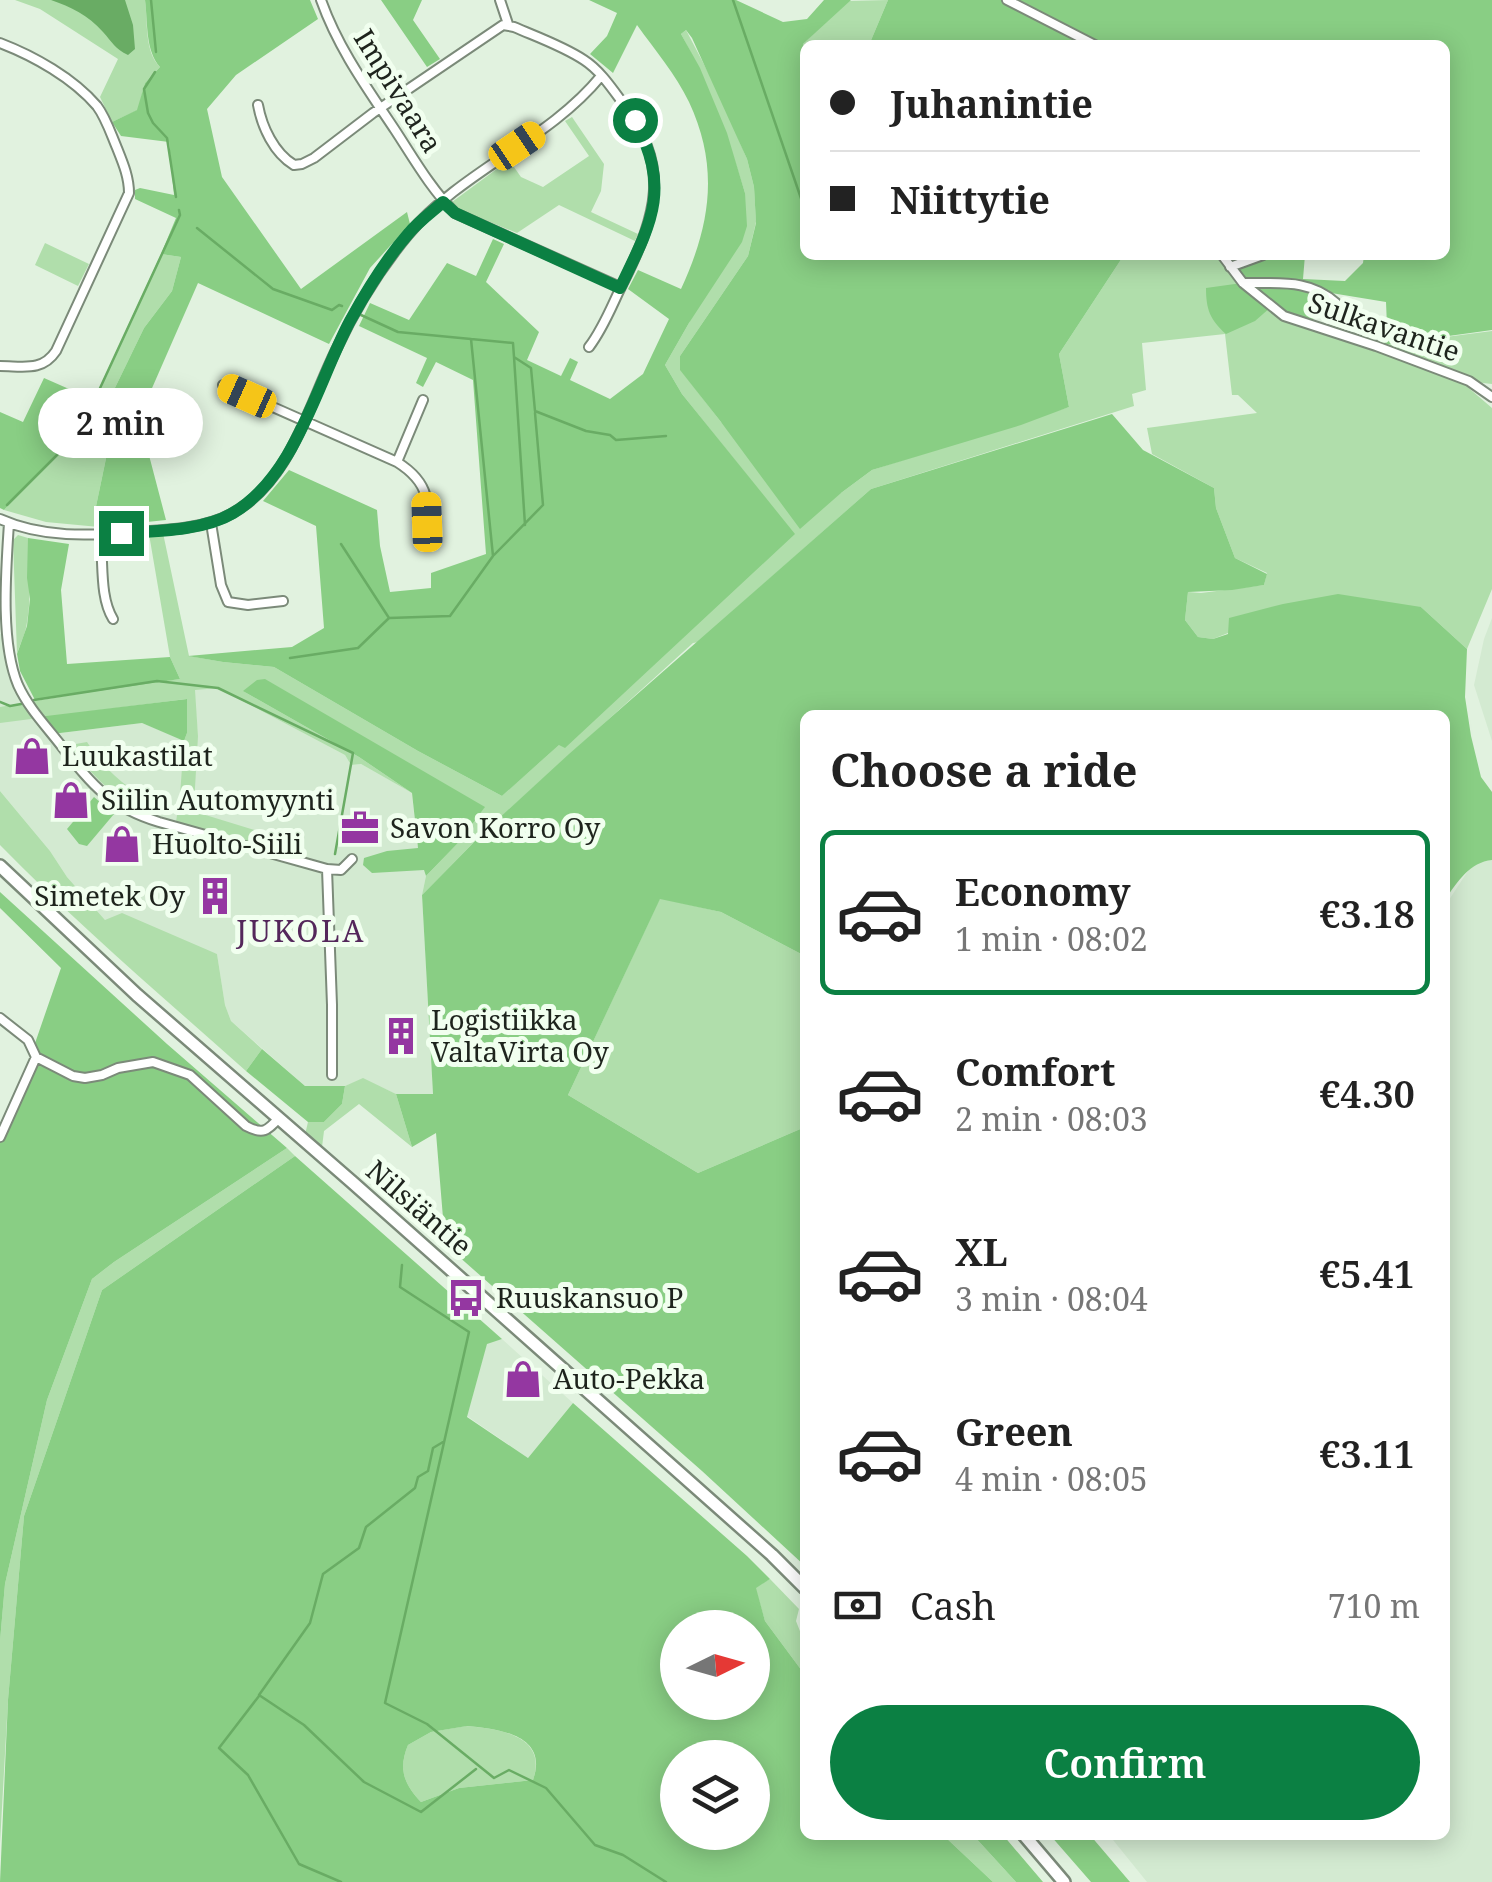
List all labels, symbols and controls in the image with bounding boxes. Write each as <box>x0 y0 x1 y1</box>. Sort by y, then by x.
street label: Impivaara <box>346 21 452 159</box>
text: Juhanintie <box>890 77 1093 129</box>
route start <box>613 98 658 143</box>
car <box>484 117 550 175</box>
text: Niittytie <box>890 173 1050 225</box>
street label: Sulkavantie <box>1304 282 1465 370</box>
car <box>213 370 281 422</box>
callout: 2 min <box>38 388 204 458</box>
text: 2 min <box>76 401 165 444</box>
car <box>411 491 443 553</box>
route end <box>99 511 144 556</box>
shop icon: Luukastilat <box>11 735 53 777</box>
place label: Luukastilat <box>62 736 213 774</box>
text: Choose a ride <box>830 739 1138 800</box>
shop icon: Siilin Automyynti <box>50 779 92 821</box>
place label: Siilin Automyynti <box>101 780 335 818</box>
office icon: Savon Korro Oy <box>339 807 381 849</box>
place label: Savon Korro Oy <box>390 808 600 846</box>
shop icon: Huolto-Siili <box>101 823 143 865</box>
place label: Huolto-Siili <box>152 824 302 862</box>
text: Economy <box>955 865 1131 917</box>
icon: car <box>835 868 925 958</box>
building icon: Simetek Oy <box>194 875 236 917</box>
place label: Simetek Oy <box>34 876 185 914</box>
text: €3.18 <box>1319 887 1415 939</box>
district label: JUKOLA <box>235 910 366 951</box>
text: 1 min · 08:02 <box>955 917 1148 960</box>
place label: Logistiikka ValtaVirta Oy <box>431 1000 609 1070</box>
building icon: Logistiikka ValtaVirta Oy <box>380 1015 422 1057</box>
text: Comfort <box>955 1045 1115 1097</box>
icon: car <box>835 1048 925 1138</box>
text: €4.30 <box>1319 1067 1415 1119</box>
text: 2 min · 08:03 <box>955 1097 1148 1140</box>
street label: Nilsiäntie <box>359 1151 481 1264</box>
text: XL <box>955 1225 1008 1277</box>
icon: car <box>835 1228 925 1318</box>
text: €5.41 <box>1319 1247 1415 1299</box>
bus stop icon: Ruuskansuo P <box>445 1277 487 1319</box>
text: 3 min · 08:04 <box>955 1277 1148 1320</box>
place label: Ruuskansuo P <box>496 1278 684 1316</box>
shop icon: Auto-Pekka <box>502 1358 544 1400</box>
place label: Auto-Pekka <box>553 1359 705 1397</box>
text: Green <box>955 1405 1073 1457</box>
icon: car <box>835 1408 925 1498</box>
text: €3.11 <box>1319 1427 1415 1479</box>
text: 4 min · 08:05 <box>955 1457 1148 1500</box>
icon: cash <box>830 1578 885 1633</box>
text: Cash <box>910 1579 996 1631</box>
text: 710 m <box>1328 1584 1420 1627</box>
north arrow <box>660 1610 770 1720</box>
map controls <box>660 1610 770 1850</box>
button: Confirm <box>830 1705 1420 1820</box>
button: layers <box>660 1740 770 1850</box>

